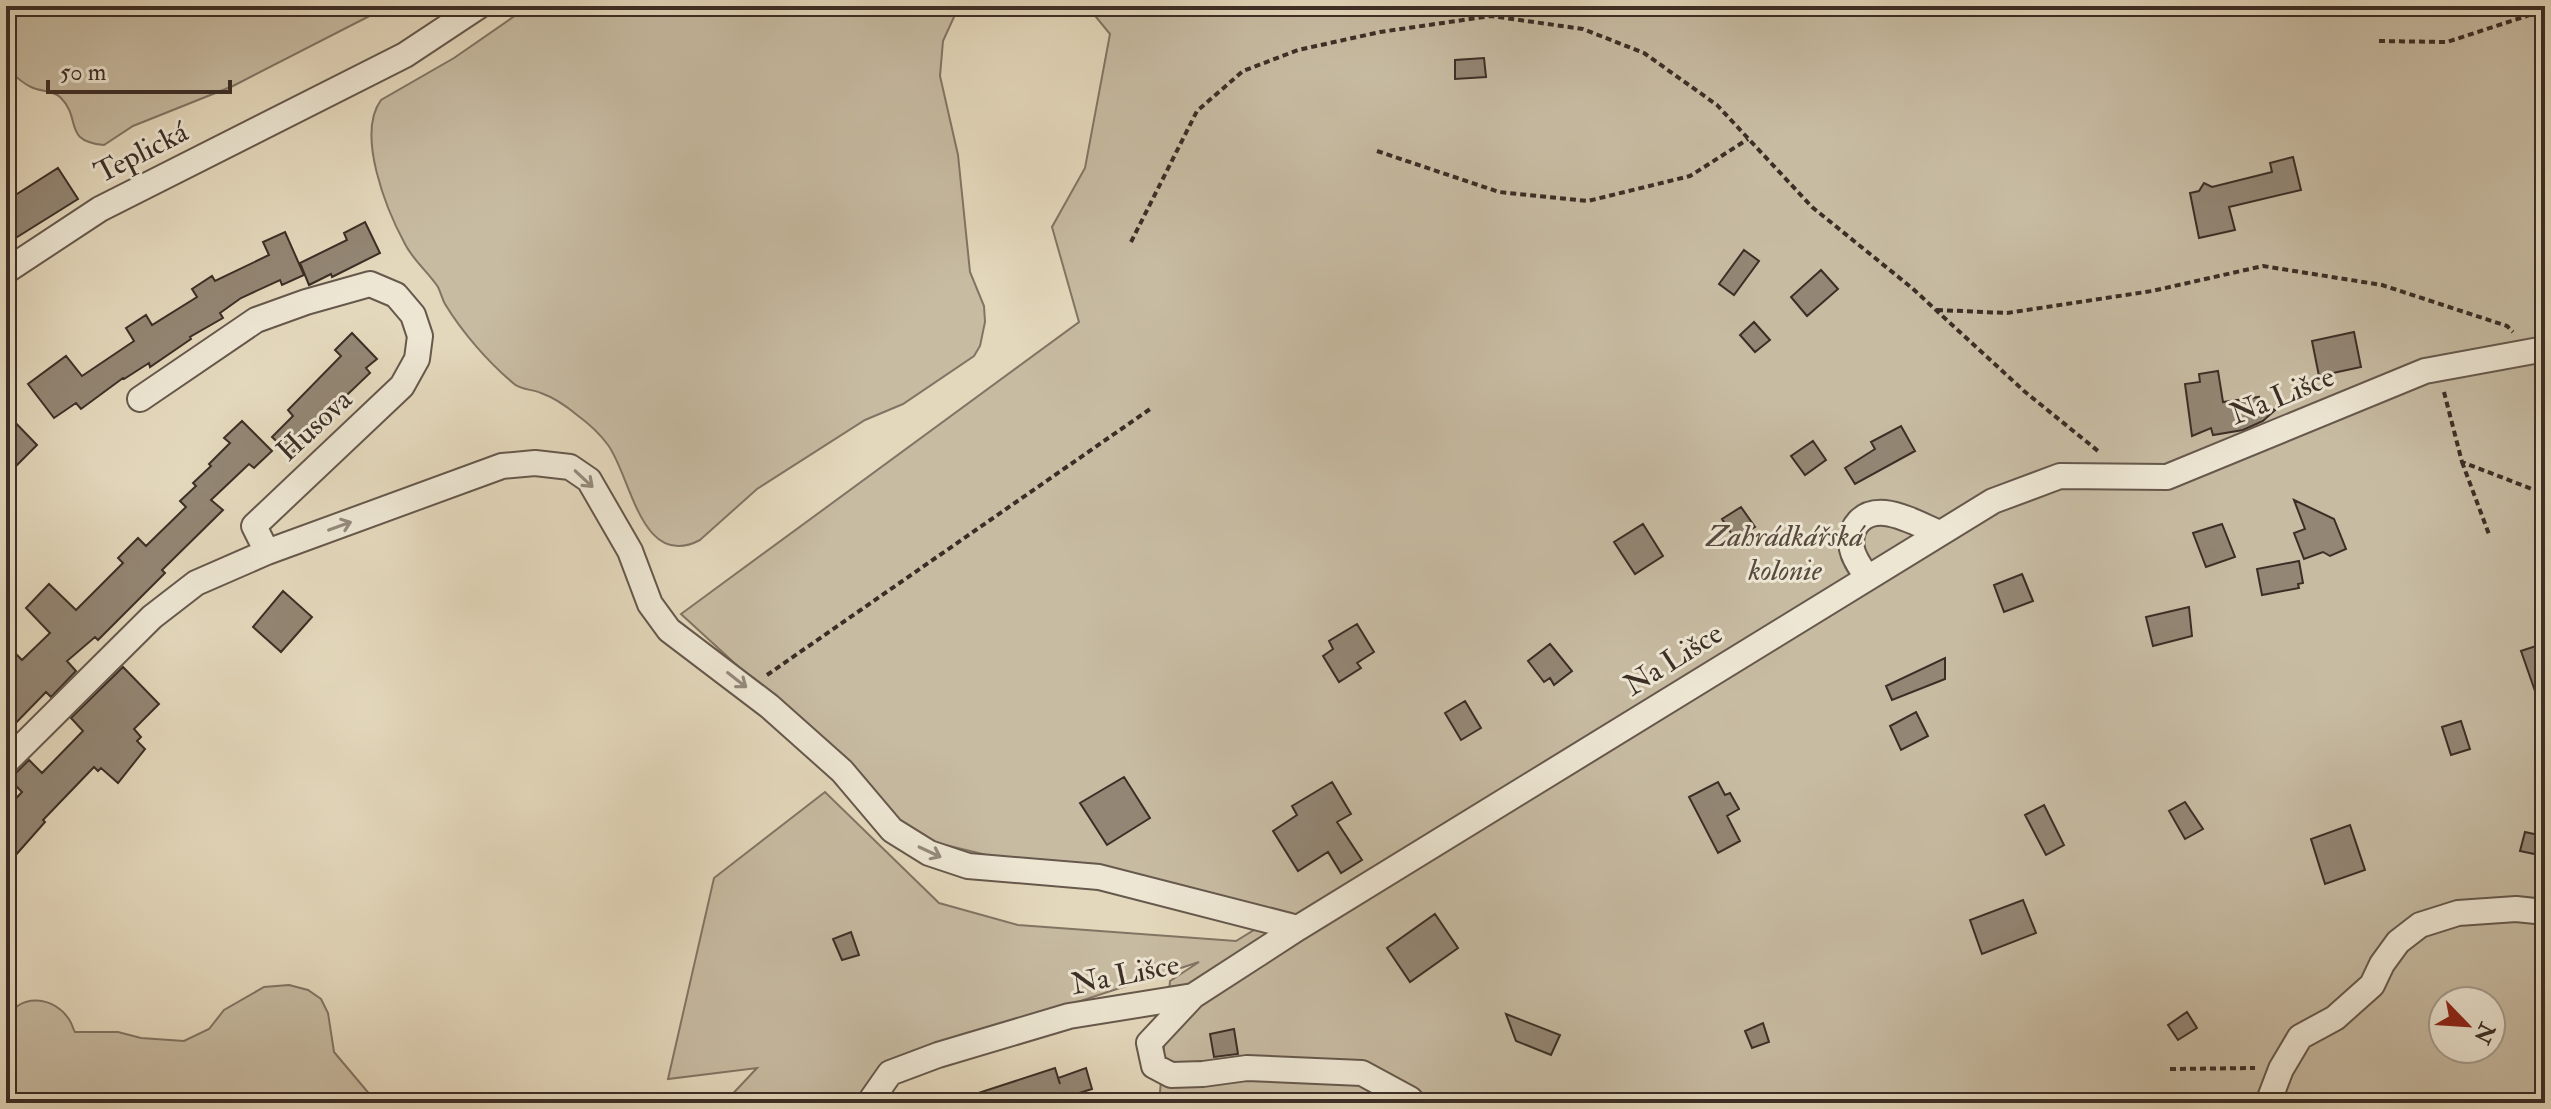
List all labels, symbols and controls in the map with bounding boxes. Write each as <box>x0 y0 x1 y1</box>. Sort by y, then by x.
scale bar <box>48 44 230 94</box>
text: 50 m <box>60 57 107 88</box>
street label: Teplická <box>88 113 195 192</box>
street label: Na Lišce <box>2225 358 2340 433</box>
street label: Husova <box>269 381 360 469</box>
one-way arrow <box>574 470 594 489</box>
one-way arrow <box>327 517 352 532</box>
park label: Zahrádkářská kolonie <box>1705 518 1867 589</box>
street label: Na Lišce <box>1617 615 1729 704</box>
one-way arrow <box>726 672 748 689</box>
one-way arrow <box>918 845 942 860</box>
street label: Na Lišce <box>1068 946 1182 1003</box>
north arrow <box>2427 985 2507 1065</box>
text: N <box>2467 1017 2501 1048</box>

